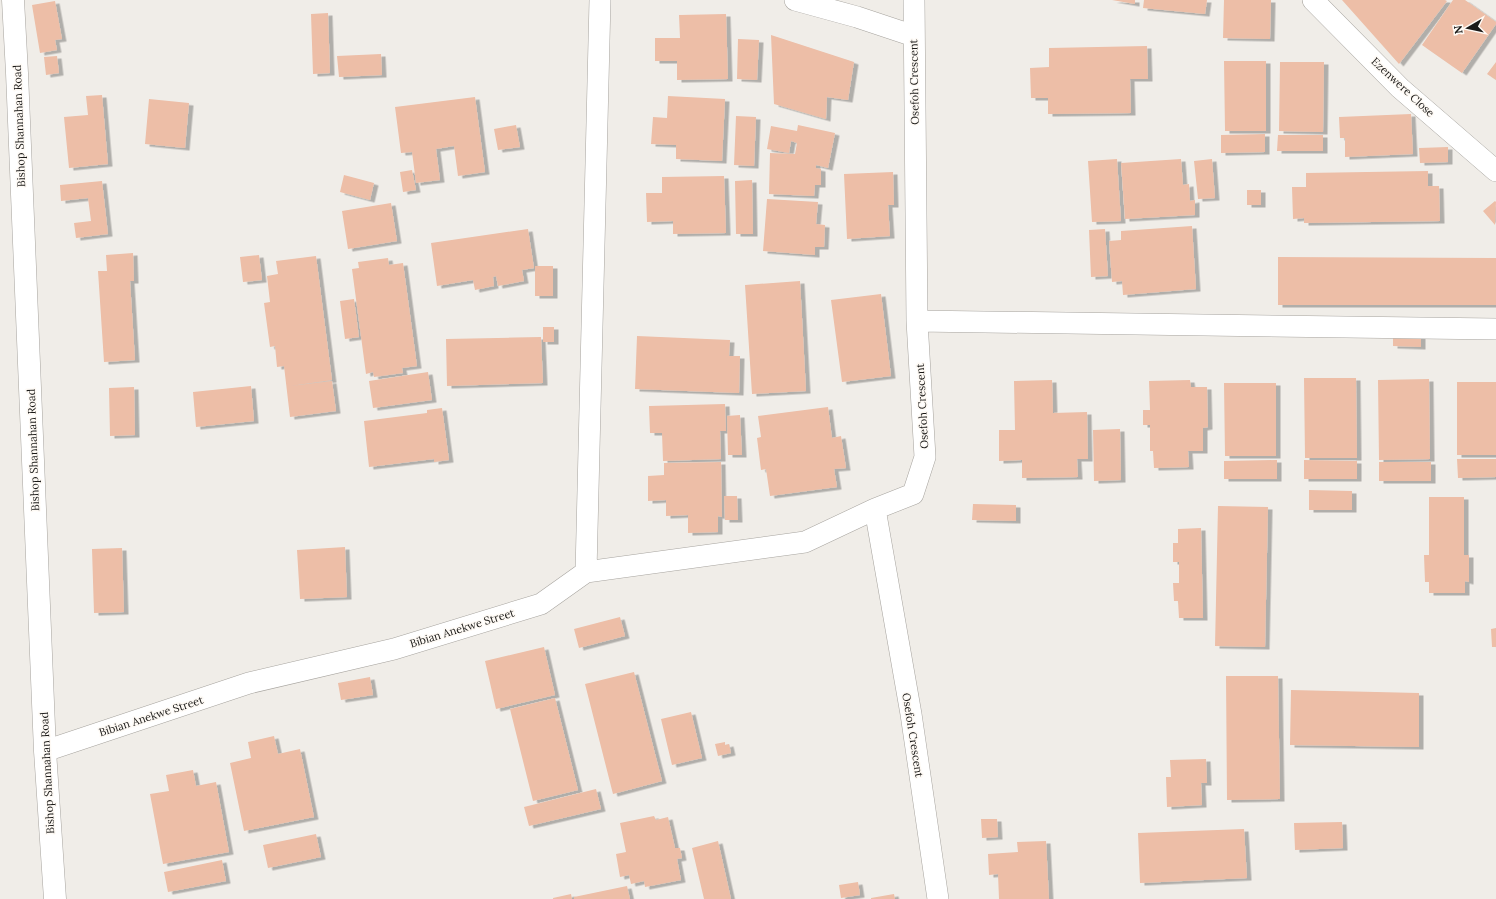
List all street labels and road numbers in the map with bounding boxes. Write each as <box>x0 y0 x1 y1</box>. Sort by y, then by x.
street label: Osefoh Crescent <box>906 38 922 125</box>
street label: Ezenwere Close <box>1369 54 1437 120</box>
street label: Bishop Shannahan Road <box>10 64 28 187</box>
street label: Osefoh Crescent <box>913 362 931 449</box>
street label: Bishop Shannahan Road <box>24 388 42 511</box>
street label: Bibian Anekwe Street <box>408 605 517 651</box>
street label: Bibian Anekwe Street <box>97 692 206 739</box>
street label: Osefoh Crescent <box>899 692 927 779</box>
street label: Bishop Shannahan Road <box>37 711 57 834</box>

